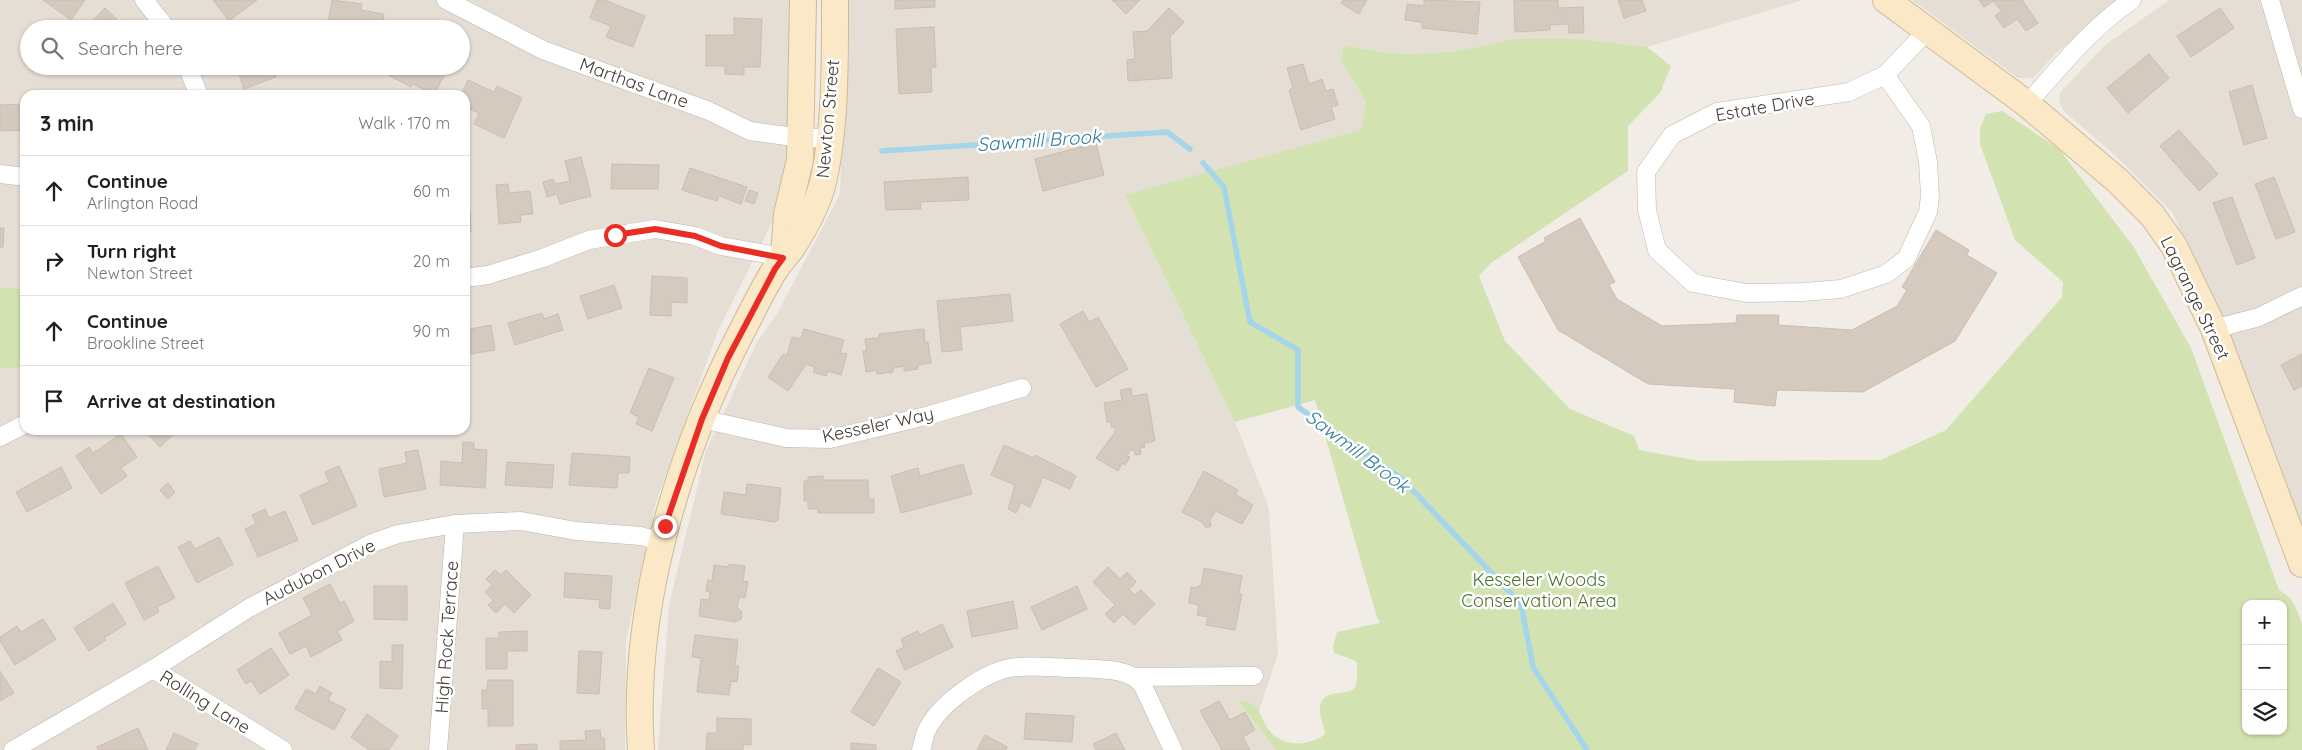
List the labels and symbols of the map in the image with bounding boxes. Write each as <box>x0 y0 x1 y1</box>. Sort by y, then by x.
street label: Marthas Lane <box>576 52 692 113</box>
street label: Newton Street <box>811 59 844 179</box>
street label: Estate Drive <box>1714 86 1816 127</box>
water label: Sawmill Brook <box>976 124 1104 156</box>
route start <box>604 224 627 247</box>
street label: Lagrange Street <box>2156 232 2235 363</box>
street label: Kesseler Way <box>820 401 936 448</box>
water label: Sawmill Brook <box>1301 404 1416 499</box>
route end <box>654 515 677 538</box>
street label: Audubon Drive <box>258 533 379 610</box>
street label: High Rock Terrace <box>430 560 463 714</box>
park label: Kesseler Woods Conservation Area <box>1461 568 1617 612</box>
street label: Rolling Lane <box>156 665 255 739</box>

